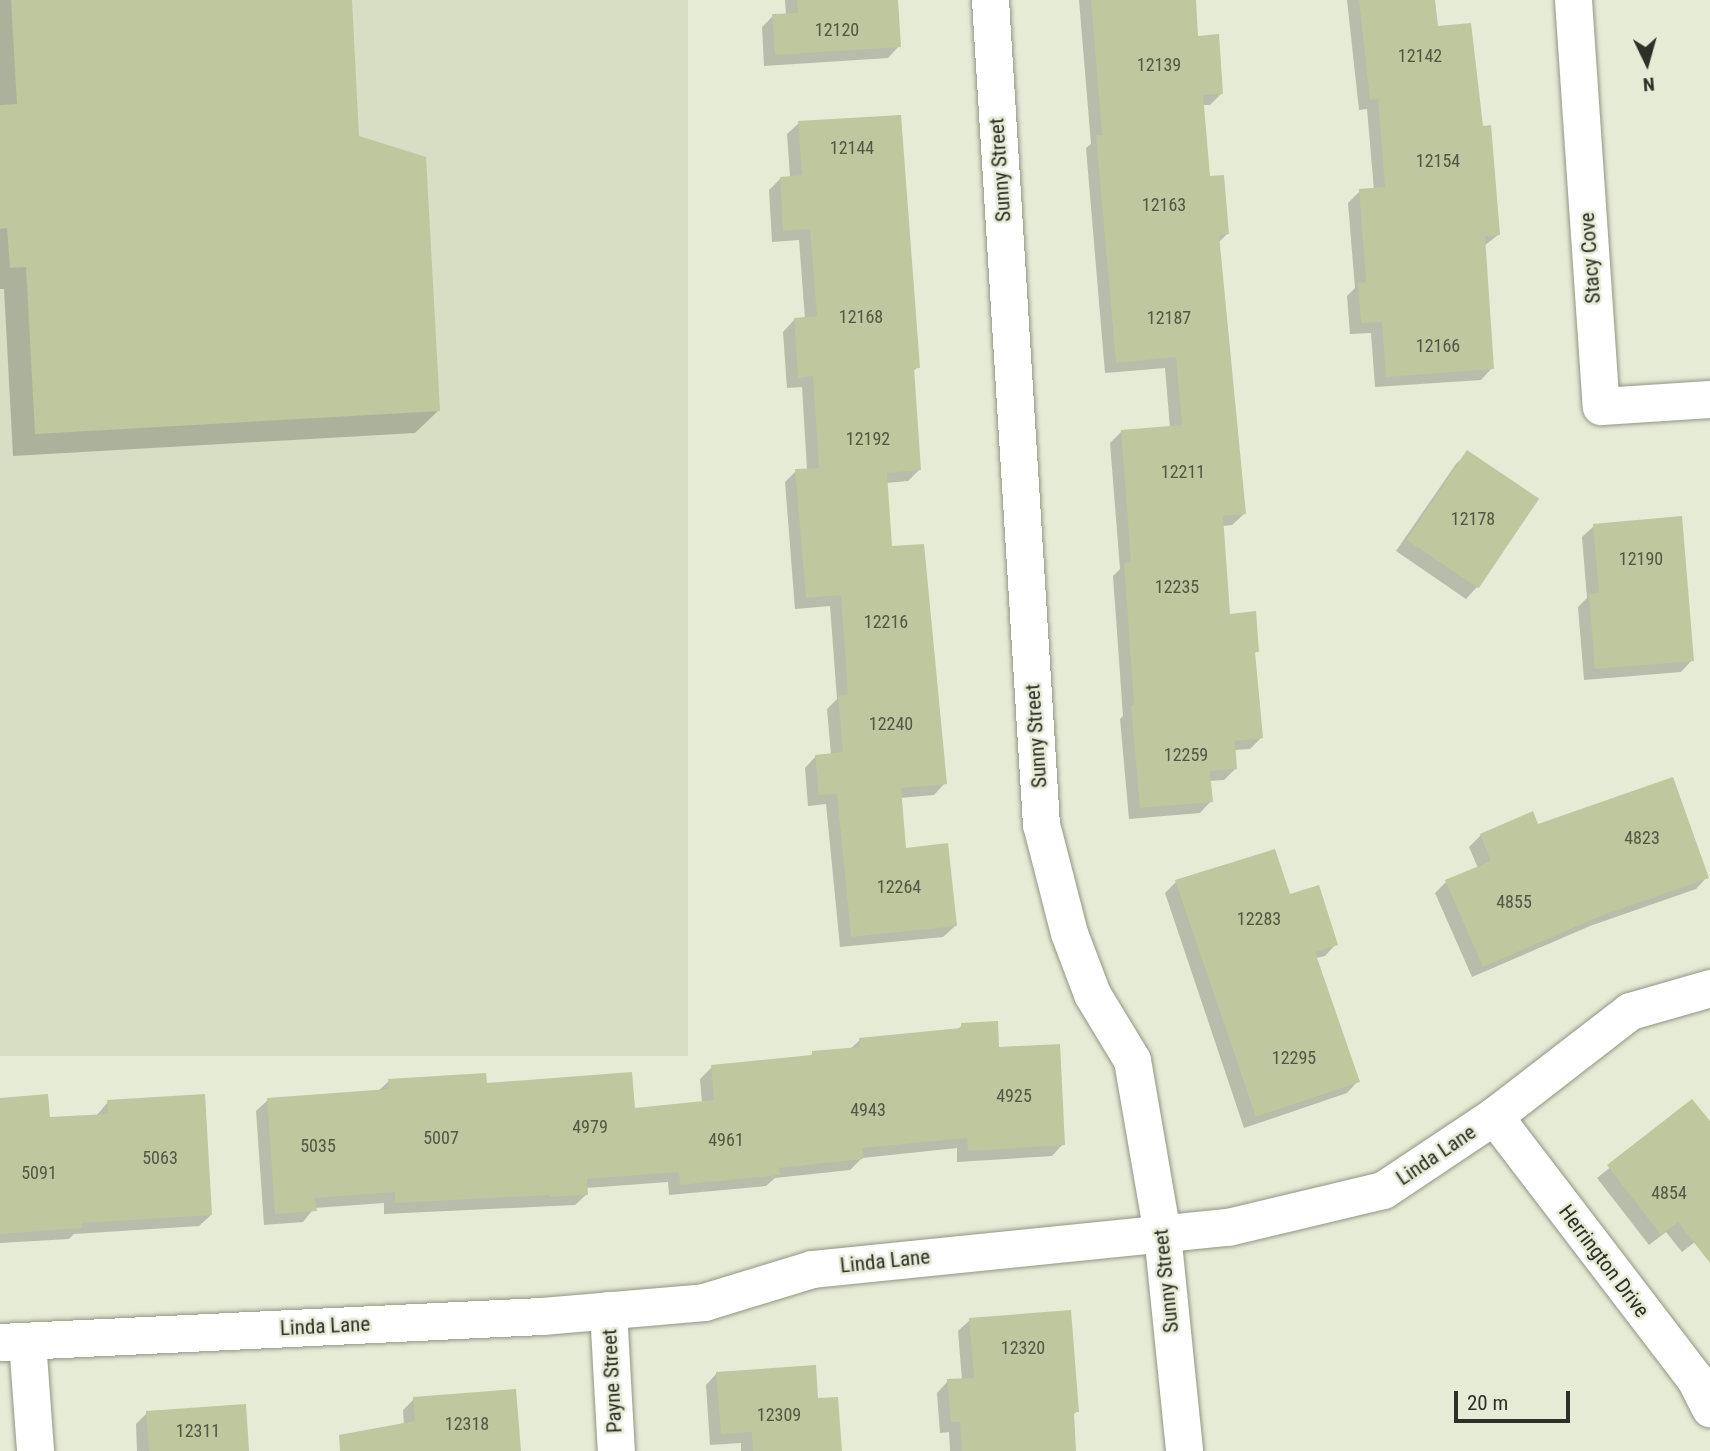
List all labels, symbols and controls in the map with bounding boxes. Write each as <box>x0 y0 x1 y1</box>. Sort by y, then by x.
house number: 12120 <box>815 19 859 41</box>
north arrow <box>1612 28 1682 98</box>
house number: 12142 <box>1398 45 1442 67</box>
house number: 12139 <box>1137 54 1181 76</box>
text: N <box>1642 72 1656 96</box>
street label: Sunny Street <box>984 117 1016 223</box>
house number: 12144 <box>830 137 874 159</box>
house number: 12154 <box>1416 150 1460 172</box>
house number: 12163 <box>1142 194 1186 216</box>
street label: Stacy Cove <box>1574 212 1606 304</box>
house number: 12168 <box>839 306 883 328</box>
house number: 12187 <box>1147 307 1191 329</box>
house number: 12166 <box>1416 335 1460 357</box>
house number: 12192 <box>846 428 890 450</box>
house number: 12211 <box>1161 461 1205 483</box>
house number: 12178 <box>1451 508 1495 530</box>
house number: 12190 <box>1619 548 1663 570</box>
house number: 12235 <box>1155 576 1199 598</box>
house number: 12216 <box>864 611 908 633</box>
street label: Sunny Street <box>1020 683 1052 789</box>
house number: 12240 <box>869 713 913 735</box>
house number: 12259 <box>1164 744 1208 766</box>
house number: 4823 <box>1624 827 1660 849</box>
house number: 12264 <box>877 876 921 898</box>
house number: 4855 <box>1496 891 1532 913</box>
house number: 12283 <box>1237 908 1281 930</box>
house number: 12295 <box>1272 1047 1316 1069</box>
house number: 4925 <box>996 1085 1032 1107</box>
house number: 4943 <box>850 1099 886 1121</box>
house number: 4979 <box>572 1116 608 1138</box>
street label: Linda Lane <box>1392 1119 1480 1191</box>
house number: 5007 <box>423 1127 459 1149</box>
house number: 4961 <box>708 1129 744 1151</box>
house number: 5035 <box>300 1135 336 1157</box>
house number: 5063 <box>142 1147 178 1169</box>
house number: 5091 <box>21 1162 57 1184</box>
house number: 4854 <box>1651 1182 1687 1204</box>
street label: Herrington Drive <box>1553 1200 1655 1322</box>
street label: Sunny Street <box>1148 1228 1184 1334</box>
street label: Linda Lane <box>839 1244 931 1278</box>
street label: Linda Lane <box>279 1311 371 1341</box>
street label: Payne Street <box>597 1328 627 1434</box>
house number: 12320 <box>1001 1337 1045 1359</box>
scale bar <box>1458 1378 1574 1422</box>
text: 20 m <box>1467 1391 1508 1415</box>
house number: 12309 <box>757 1404 801 1426</box>
house number: 12318 <box>445 1413 489 1435</box>
house number: 12311 <box>176 1420 220 1442</box>

